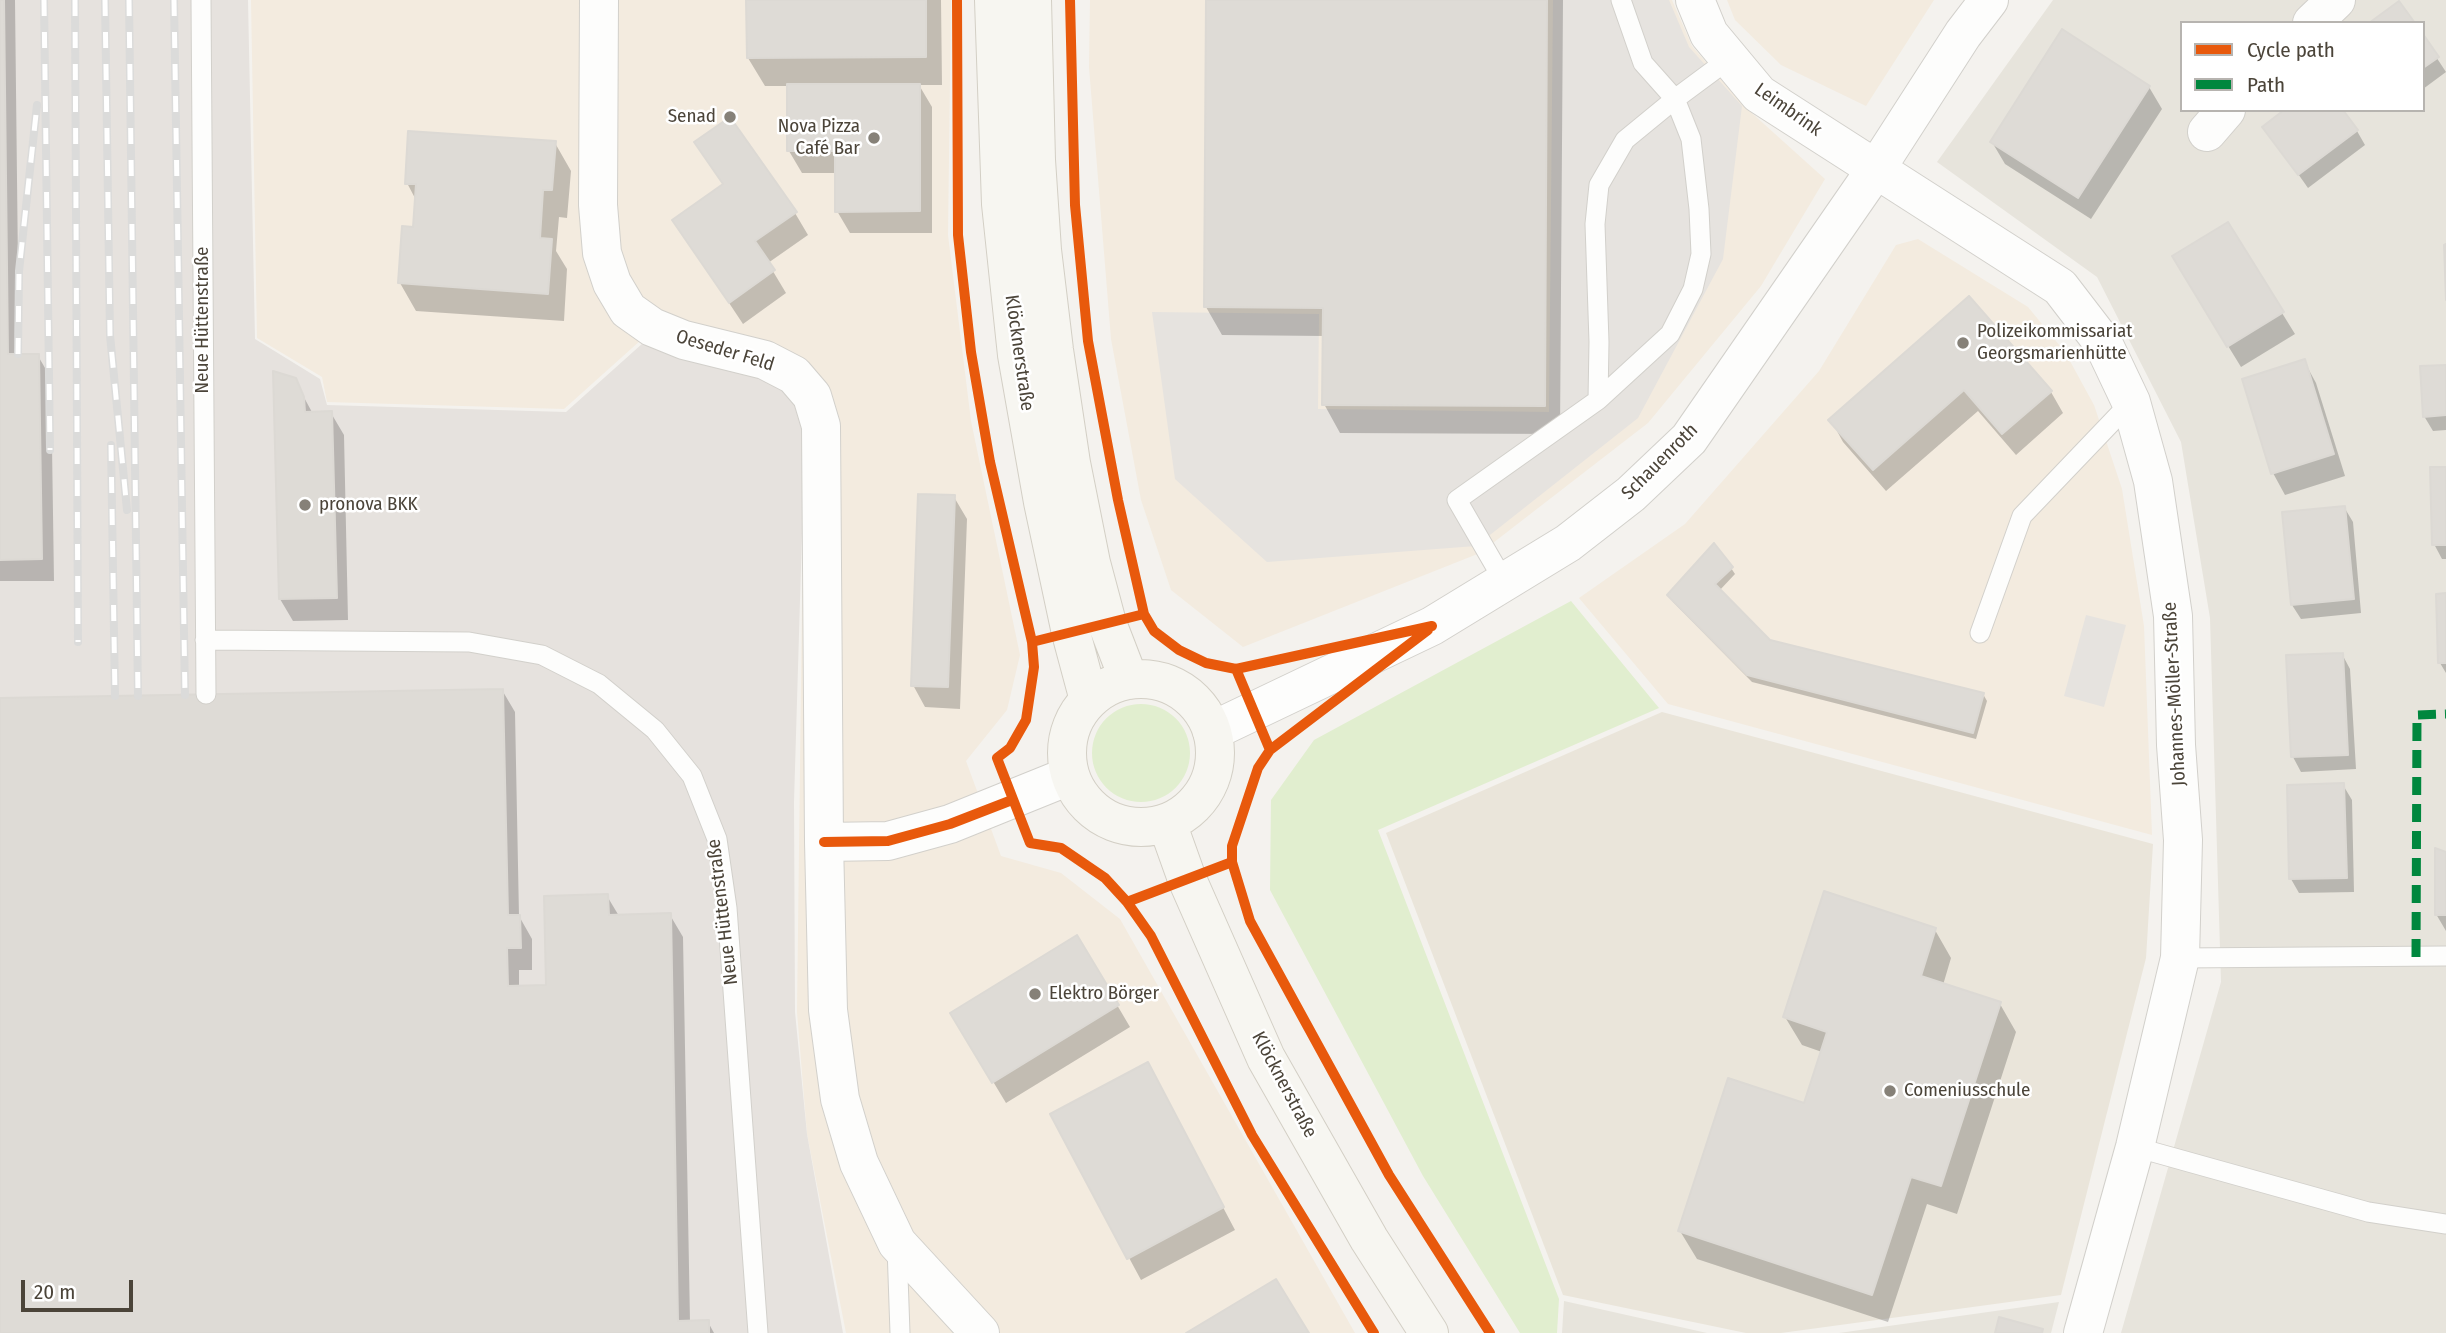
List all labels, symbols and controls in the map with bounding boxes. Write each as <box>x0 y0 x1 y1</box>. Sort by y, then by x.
legend <box>2180 21 2425 112</box>
text: Cycle path <box>2247 37 2335 63</box>
text: Path <box>2247 72 2285 98</box>
street label: Leimbrink <box>1750 79 1826 141</box>
place label: Senad <box>668 106 716 128</box>
marker: Senad <box>722 109 738 125</box>
place label: Nova Pizza Café Bar <box>778 116 860 160</box>
marker: Nova Pizza Café Bar <box>866 130 882 146</box>
street label: Neue Hüttenstraße <box>192 247 214 393</box>
street label: Klöcknerstraße <box>1000 294 1038 412</box>
place label: Polizeikommissariat Georgsmarienhütte <box>1977 321 2133 365</box>
street label: Oeseder Feld <box>673 325 777 377</box>
marker: Polizeikommissariat Georgsmarienhütte <box>1955 335 1971 351</box>
street label: Schauenroth <box>1617 419 1703 505</box>
place label: pronova BKK <box>319 494 418 516</box>
marker: pronova BKK <box>297 497 313 513</box>
street label: Johannes-Möller-Straße <box>2159 601 2191 787</box>
street label: Neue Hüttenstraße <box>703 838 743 986</box>
place label: Elektro Börger <box>1049 983 1159 1005</box>
marker: Elektro Börger <box>1027 986 1043 1002</box>
street label: Klöcknerstraße <box>1246 1028 1322 1142</box>
place label: Comeniusschule <box>1904 1080 2030 1102</box>
marker: Comeniusschule <box>1882 1083 1898 1099</box>
scale bar <box>24 1266 136 1310</box>
text: 20 m <box>34 1279 75 1305</box>

